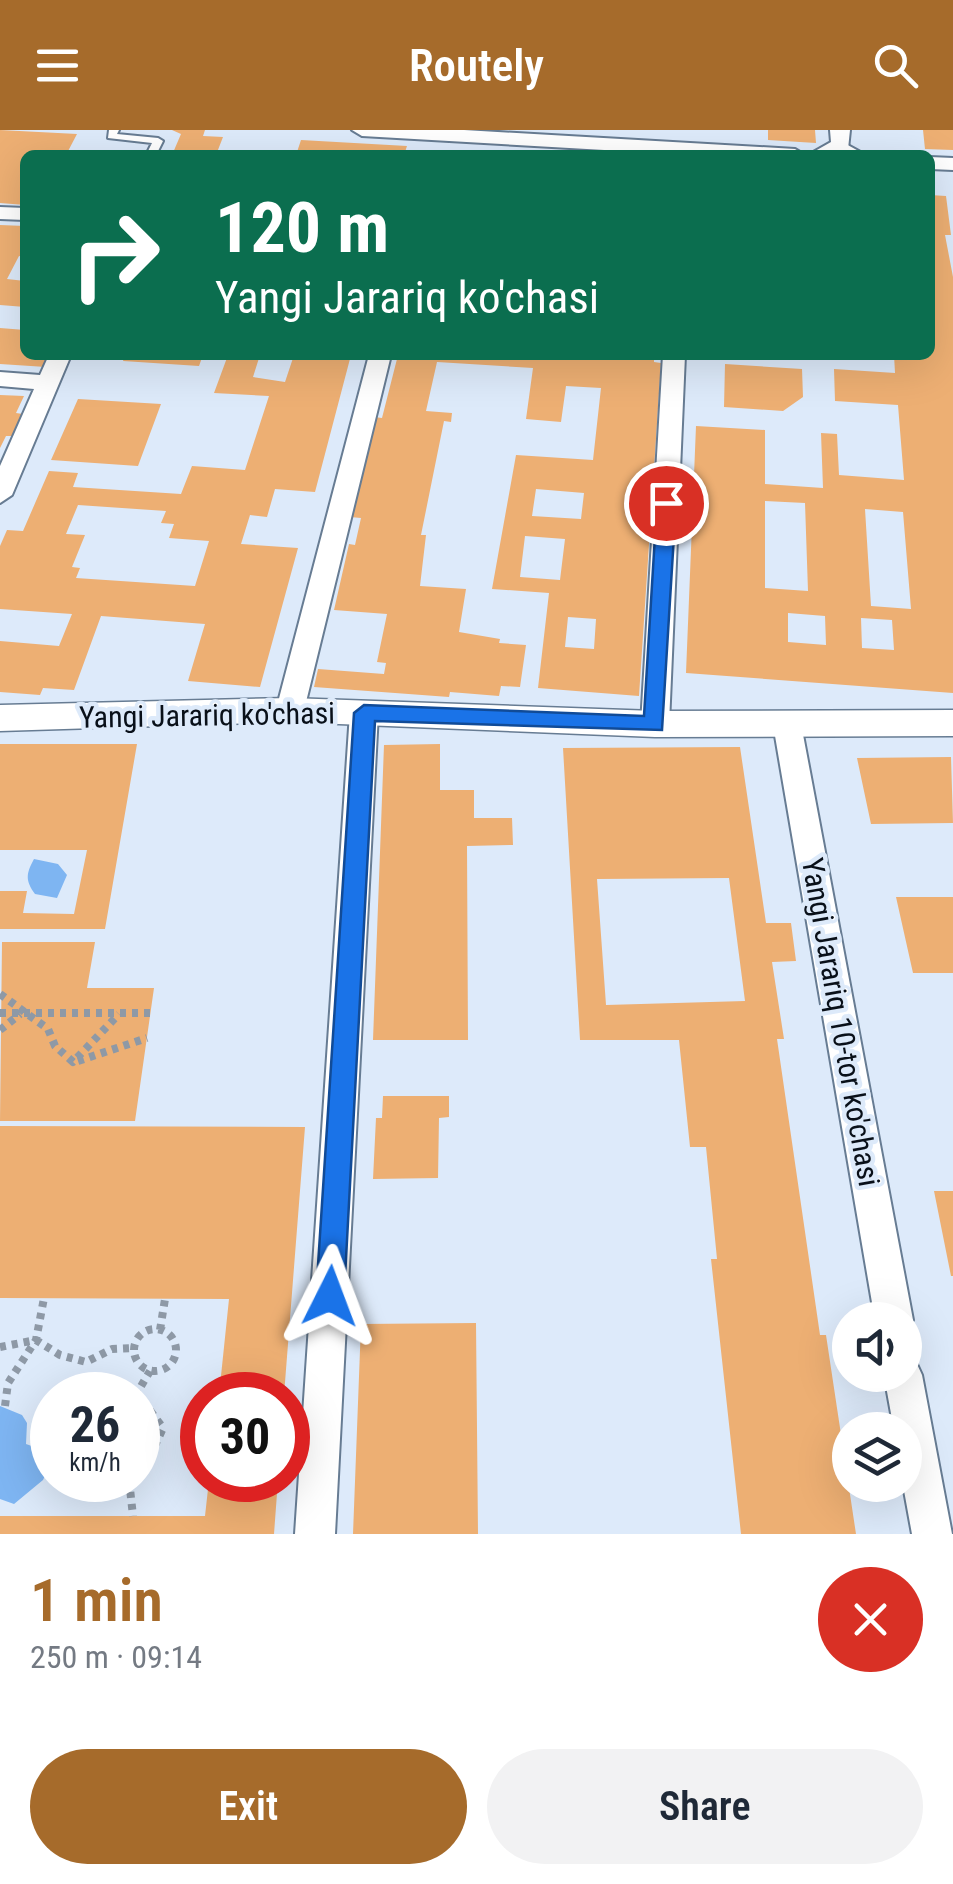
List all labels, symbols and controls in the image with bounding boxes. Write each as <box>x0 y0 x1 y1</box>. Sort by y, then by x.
icon: menu <box>30 38 85 93</box>
icon: search <box>868 38 923 93</box>
text: Routely <box>409 39 544 92</box>
text: 120 m <box>215 187 389 269</box>
icon: right <box>50 190 180 320</box>
text: Yangi Jarariq ko'chasi <box>215 271 599 324</box>
pin <box>624 461 709 546</box>
icon: arrive <box>639 476 694 531</box>
street label: Yangi Jarariq ko'chasi <box>79 695 335 735</box>
street label: Yangi Jarariq 10-tor ko'chasi <box>795 855 887 1189</box>
position arrow <box>278 1244 382 1348</box>
map controls <box>832 1302 922 1502</box>
button: sound <box>832 1302 922 1392</box>
speed limit sign: 30 <box>180 1372 310 1502</box>
text: 26 <box>70 1396 120 1454</box>
button: layers <box>832 1412 922 1502</box>
text: km/h <box>69 1448 121 1477</box>
text: 1 min <box>30 1565 163 1636</box>
button: close <box>818 1567 923 1672</box>
text: 250 m · 09:14 <box>30 1638 202 1676</box>
button: Exit <box>30 1749 467 1864</box>
button: Share <box>487 1749 923 1864</box>

